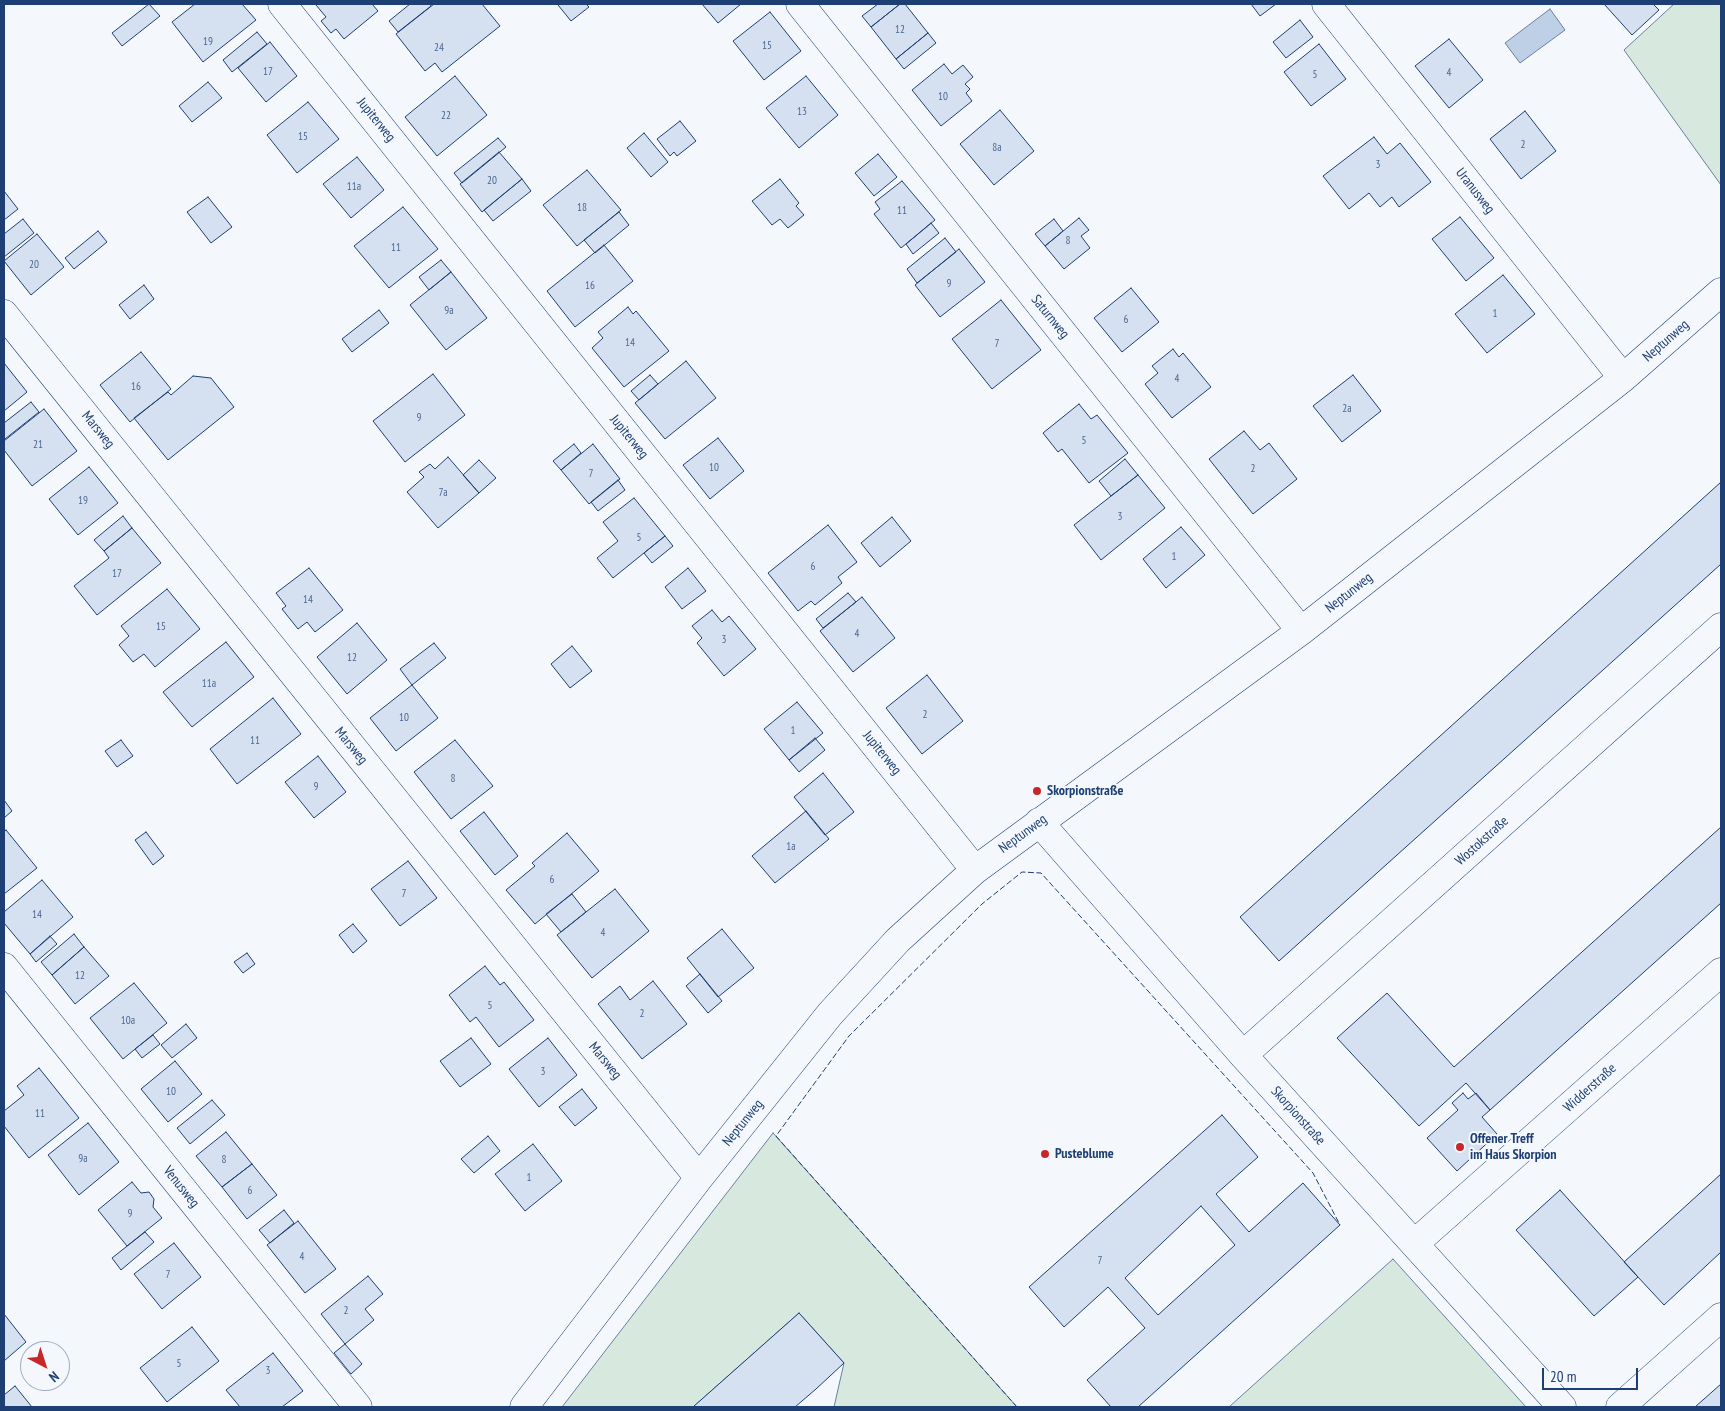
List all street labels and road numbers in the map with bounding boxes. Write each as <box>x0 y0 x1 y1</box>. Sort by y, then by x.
street label: Jupiterweg <box>353 95 399 145</box>
street label: Uranusweg <box>1452 165 1498 217</box>
street label: Saturnweg <box>1027 292 1073 342</box>
street label: Neptunweg <box>1640 317 1692 365</box>
street label: Marsweg <box>78 408 118 452</box>
street label: Jupiterweg <box>606 412 652 462</box>
street label: Neptunweg <box>1322 569 1376 617</box>
street label: Marsweg <box>331 724 371 768</box>
street label: Jupiterweg <box>859 728 905 778</box>
street label: Neptunweg <box>996 811 1050 857</box>
street label: Wostokstraße <box>1452 813 1512 869</box>
street label: Marsweg <box>585 1039 625 1083</box>
street label: Widderstraße <box>1560 1060 1620 1116</box>
street label: Skorpionstraße <box>1267 1083 1329 1149</box>
street label: Neptunweg <box>719 1096 767 1150</box>
street label: Venusweg <box>159 1163 203 1211</box>

